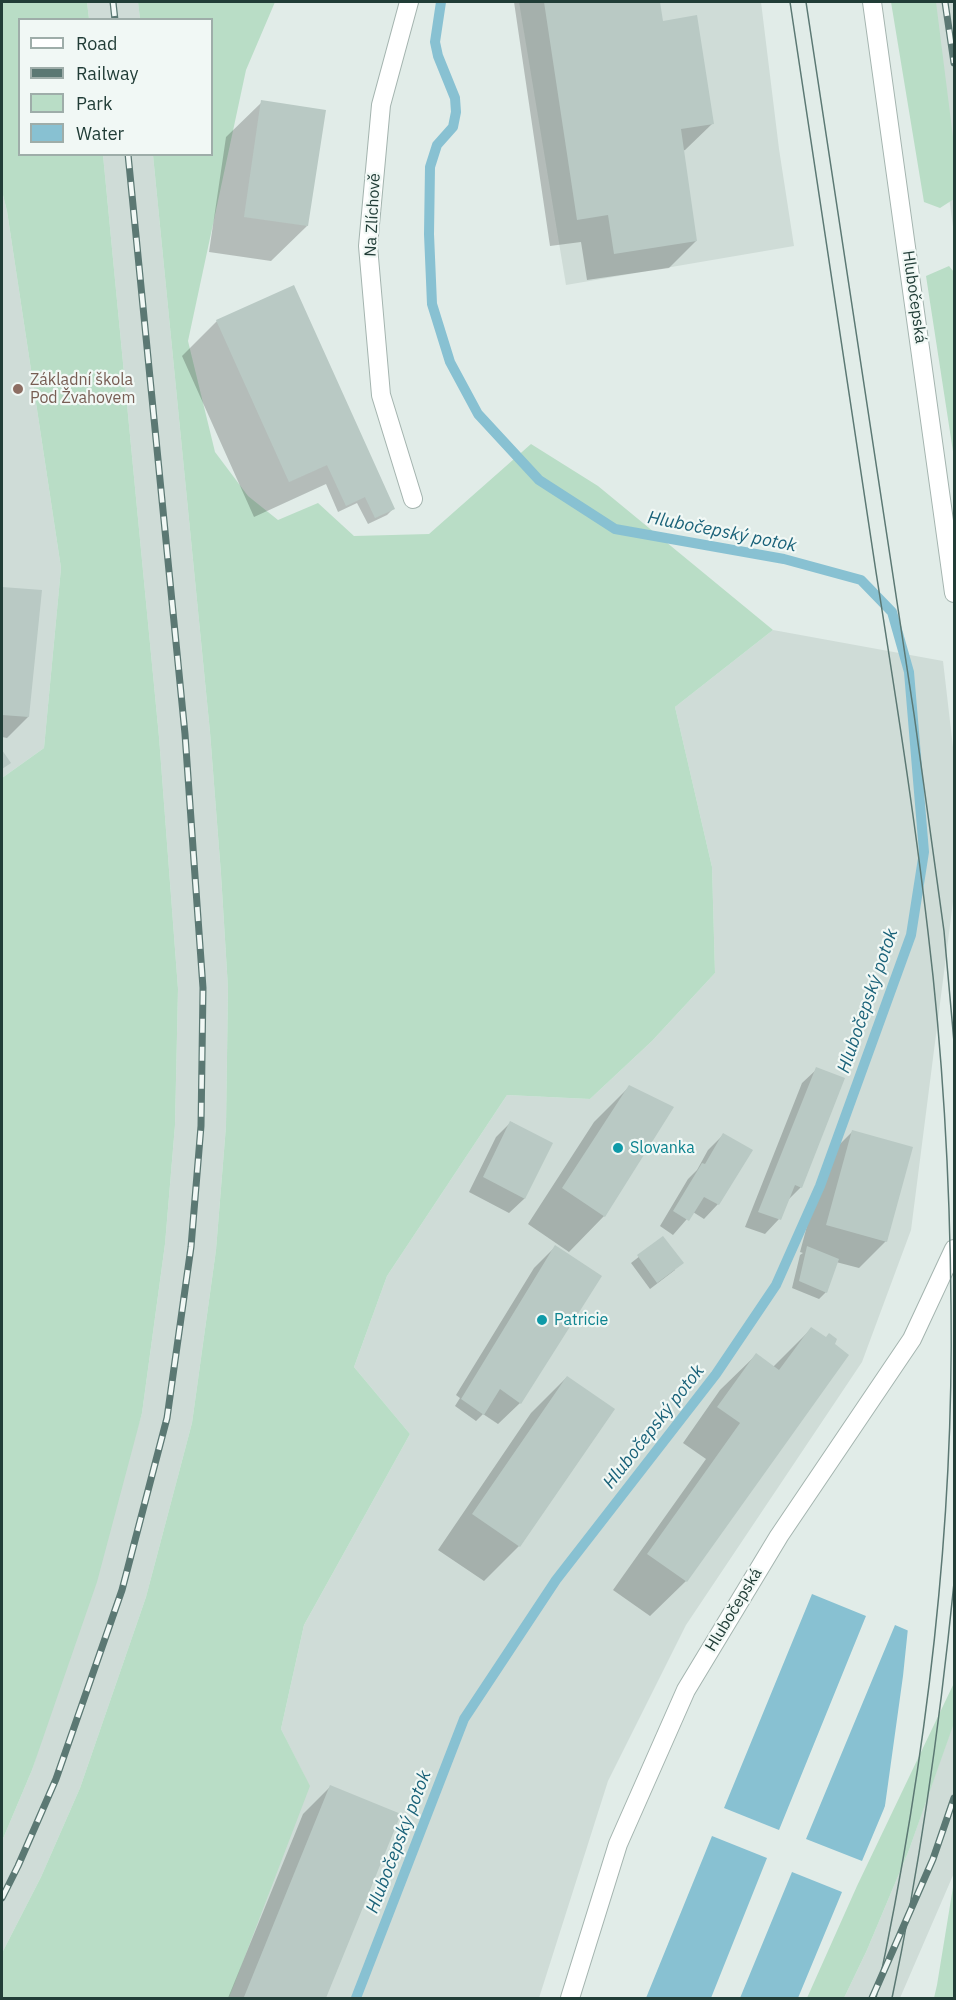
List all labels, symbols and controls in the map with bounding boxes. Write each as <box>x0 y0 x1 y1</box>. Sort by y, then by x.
legend <box>18 18 213 156</box>
text: Road <box>76 32 117 55</box>
text: Railway <box>76 62 138 85</box>
text: Park <box>76 92 112 115</box>
text: Water <box>76 122 124 145</box>
street label: Na Zlíchově <box>361 173 385 257</box>
street label: Hlubočepská <box>898 249 930 345</box>
place label: Základní škola Pod Žvahovem <box>30 370 135 408</box>
marker: Základní škola Pod Žvahovem <box>11 382 25 396</box>
water label: Hlubočepský potok <box>646 507 798 557</box>
water label: Hlubočepský potok <box>833 926 903 1076</box>
place label: Slovanka <box>630 1138 695 1158</box>
marker: Slovanka <box>611 1141 625 1155</box>
place label: Patricie <box>554 1310 608 1330</box>
marker: Patricie <box>535 1313 549 1327</box>
water label: Hlubočepský potok <box>599 1361 709 1493</box>
street label: Hlubočepská <box>702 1565 766 1655</box>
water label: Hlubočepský potok <box>362 1767 436 1917</box>

